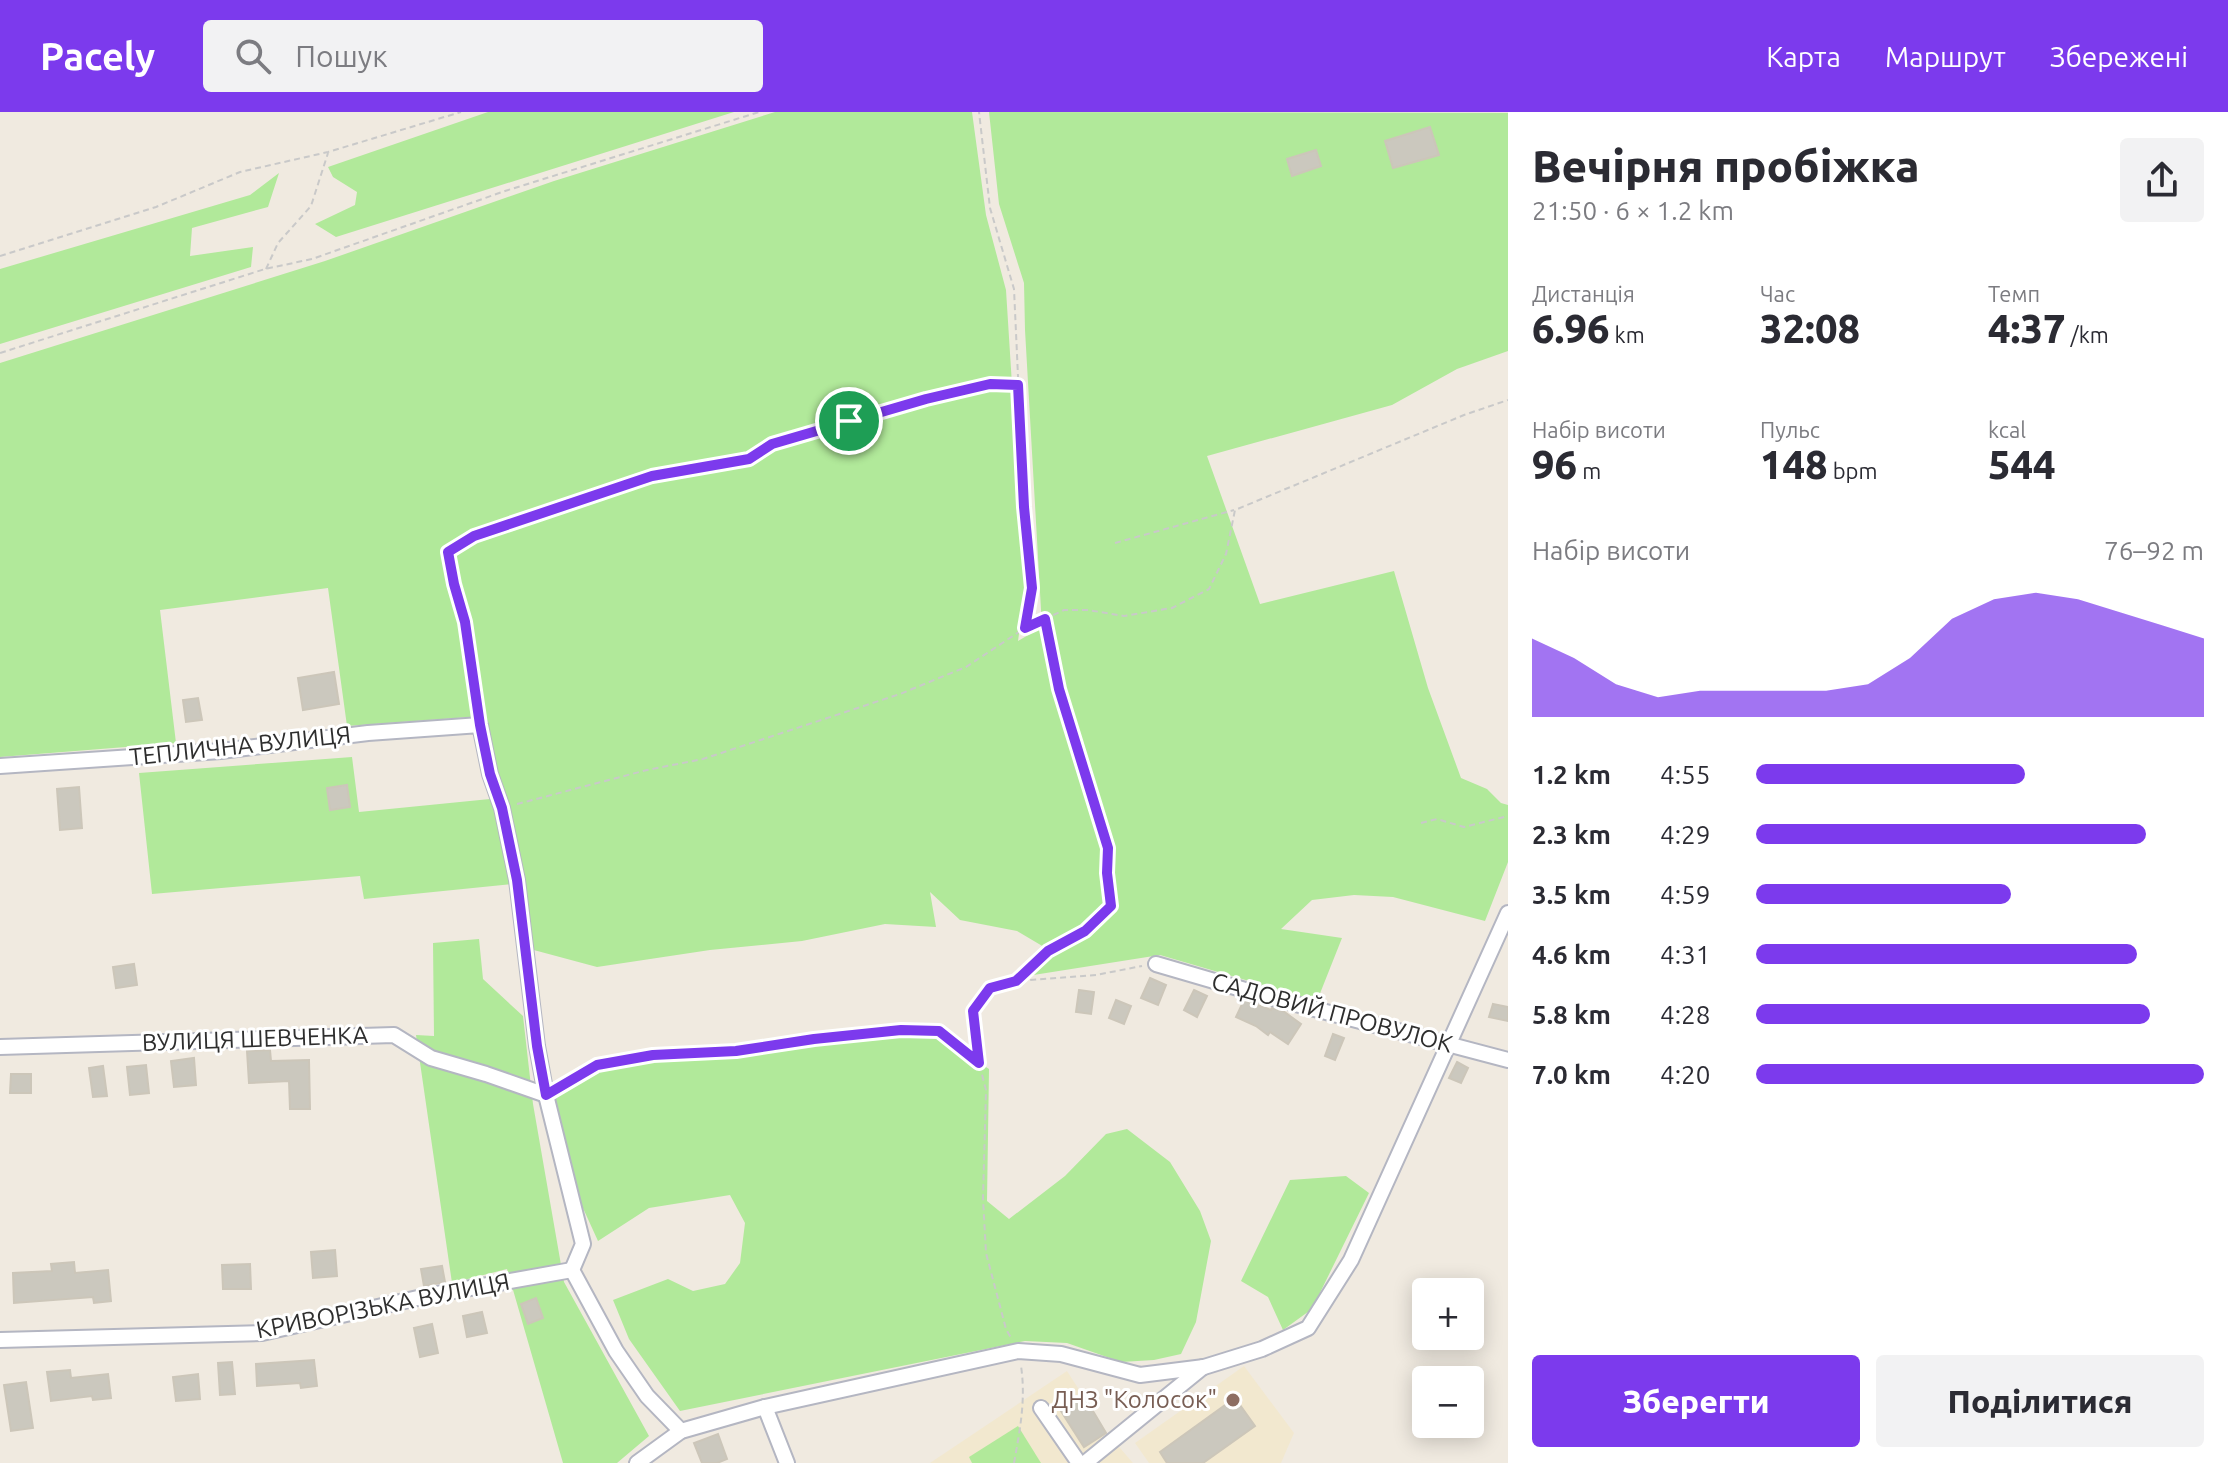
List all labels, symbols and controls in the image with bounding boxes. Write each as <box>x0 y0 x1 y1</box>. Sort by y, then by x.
search box <box>203 20 763 92</box>
icon: search <box>231 34 275 78</box>
text: Pacely <box>40 35 155 77</box>
text: Пошук <box>295 39 388 73</box>
text: Карта <box>1766 41 1841 72</box>
text: Маршрут <box>1885 41 2006 72</box>
text: Збережені <box>2050 41 2188 72</box>
button: share <box>2120 138 2204 222</box>
text: Вечірня пробіжка <box>1532 141 1919 190</box>
text: 21:50 · 6 × 1.2 km <box>1532 196 1734 225</box>
text: Дистанція <box>1532 281 1635 306</box>
text: Час <box>1760 281 1795 306</box>
text: Темп <box>1988 281 2040 306</box>
text: 6.96 <box>1532 306 1610 351</box>
text: 32:08 <box>1760 306 1860 351</box>
text: 4:37 <box>1988 306 2066 351</box>
text: km <box>1610 322 1645 347</box>
text: /km <box>2066 322 2109 347</box>
pin <box>815 387 883 455</box>
icon: arrive <box>827 399 871 443</box>
text: Набір висоти <box>1532 417 1666 442</box>
text: Пульс <box>1760 417 1820 442</box>
text: kcal <box>1988 417 2026 442</box>
text: 96 <box>1532 442 1577 487</box>
text: 148 <box>1760 442 1828 487</box>
text: 544 <box>1988 442 2056 487</box>
text: m <box>1577 458 1601 483</box>
text: bpm <box>1828 458 1877 483</box>
text: Набір висоти <box>1532 536 1690 565</box>
text: 76–92 m <box>2104 536 2204 565</box>
street label: ТЕПЛИЧНА ВУЛИЦЯ <box>128 720 352 771</box>
text: 1.2 km <box>1532 760 1611 789</box>
text: 4:55 <box>1660 760 1710 789</box>
text: 2.3 km <box>1532 820 1611 849</box>
text: 4:29 <box>1660 820 1710 849</box>
text: 3.5 km <box>1532 880 1611 909</box>
text: 4:59 <box>1660 880 1710 909</box>
text: 4.6 km <box>1532 940 1611 969</box>
text: 4:31 <box>1660 940 1710 969</box>
street label: САДОВИЙ ПРОВУЛОК <box>1209 966 1456 1058</box>
text: 5.8 km <box>1532 1000 1611 1029</box>
text: 4:28 <box>1660 1000 1710 1029</box>
street label: ВУЛИЦЯ ШЕВЧЕНКА <box>141 1021 369 1056</box>
text: 7.0 km <box>1532 1060 1611 1089</box>
text: 4:20 <box>1660 1060 1710 1089</box>
street label: КРИВОРІЗЬКА ВУЛИЦЯ <box>254 1268 512 1343</box>
map controls <box>1412 1278 1484 1438</box>
button: + <box>1412 1278 1484 1350</box>
button: Зберегти <box>1532 1355 1860 1447</box>
button: Поділитися <box>1876 1355 2204 1447</box>
button: − <box>1412 1366 1484 1438</box>
place label: ДНЗ "Колосок" <box>1051 1386 1217 1413</box>
marker: ДНЗ "Колосок" <box>1224 1391 1242 1409</box>

